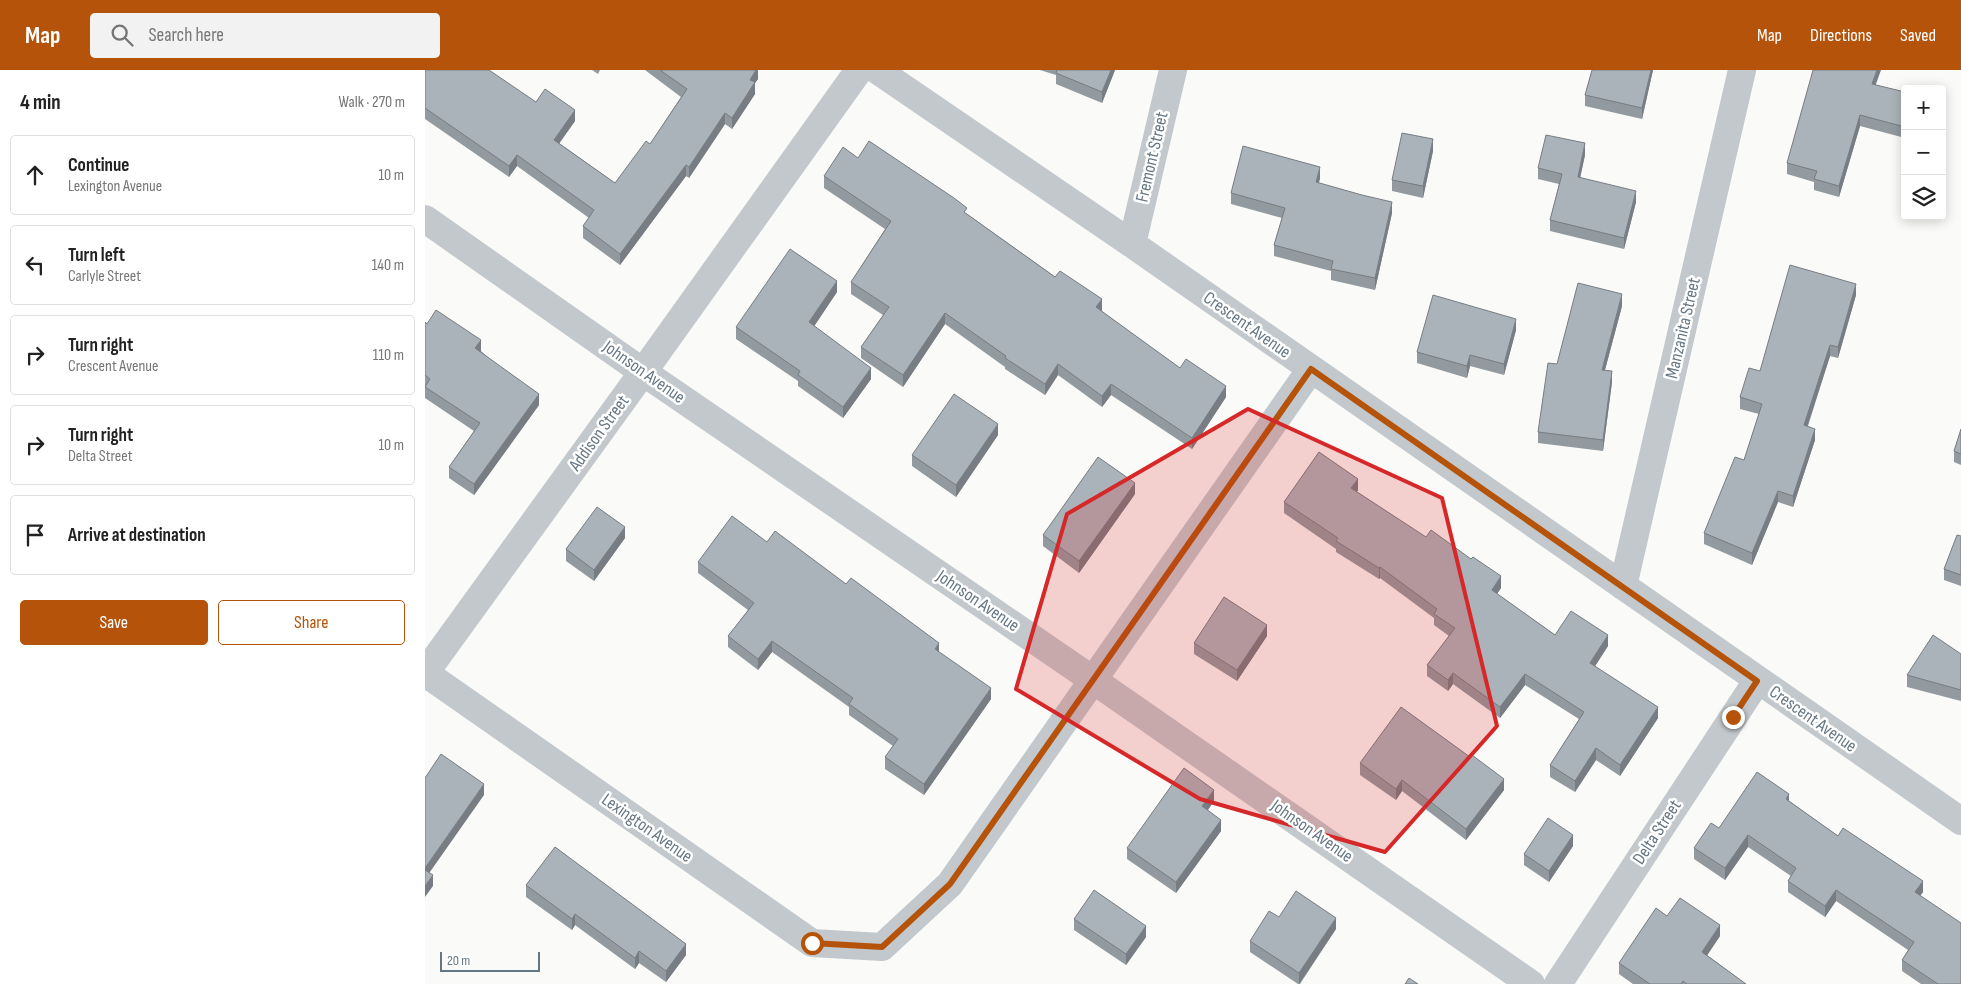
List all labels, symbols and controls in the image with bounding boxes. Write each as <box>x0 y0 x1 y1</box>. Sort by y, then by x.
search box <box>90 13 440 58</box>
text: Map <box>25 21 60 50</box>
icon: search <box>108 21 136 49</box>
text: Search here <box>148 24 224 47</box>
text: Map <box>1757 25 1782 46</box>
text: Directions <box>1810 25 1872 46</box>
text: Saved <box>1900 25 1936 46</box>
map controls <box>1901 85 1946 220</box>
button: + <box>1901 85 1946 130</box>
text: 4 min <box>20 90 61 115</box>
text: Walk · 270 m <box>339 93 405 112</box>
street label: Fremont Street <box>1131 109 1173 204</box>
button: − <box>1901 130 1946 175</box>
text: Continue <box>68 154 129 177</box>
icon: ahead <box>21 161 49 189</box>
text: 10 m <box>378 166 404 185</box>
button: layers <box>1901 175 1946 220</box>
text: Lexington Avenue <box>68 177 162 196</box>
text: Turn left <box>68 244 125 267</box>
icon: left <box>21 251 49 279</box>
text: 140 m <box>372 256 404 275</box>
text: Carlyle Street <box>68 267 141 286</box>
street label: Manzanita Street <box>1661 275 1705 381</box>
street label: Crescent Avenue <box>1199 287 1295 363</box>
text: Turn right <box>68 334 133 357</box>
street label: Johnson Avenue <box>598 336 689 408</box>
icon: right <box>21 341 49 369</box>
text: 110 m <box>373 346 404 365</box>
text: Crescent Avenue <box>68 357 158 376</box>
street label: Addison Street <box>564 391 634 476</box>
text: Turn right <box>68 424 133 447</box>
icon: right <box>21 431 49 459</box>
text: 10 m <box>378 436 404 455</box>
text: Delta Street <box>68 447 133 466</box>
icon: arrive <box>21 521 49 549</box>
text: Arrive at destination <box>68 524 206 547</box>
street label: Johnson Avenue <box>932 565 1023 636</box>
button: Save <box>20 600 208 645</box>
button: Share <box>218 600 405 645</box>
street label: Crescent Avenue <box>1765 681 1861 757</box>
route end <box>1722 706 1745 729</box>
street label: Lexington Avenue <box>598 789 696 867</box>
street label: Johnson Avenue <box>1266 795 1357 867</box>
street label: Delta Street <box>1628 795 1686 868</box>
route start <box>801 932 824 955</box>
scale bar <box>440 949 540 972</box>
text: 20 m <box>447 952 470 969</box>

